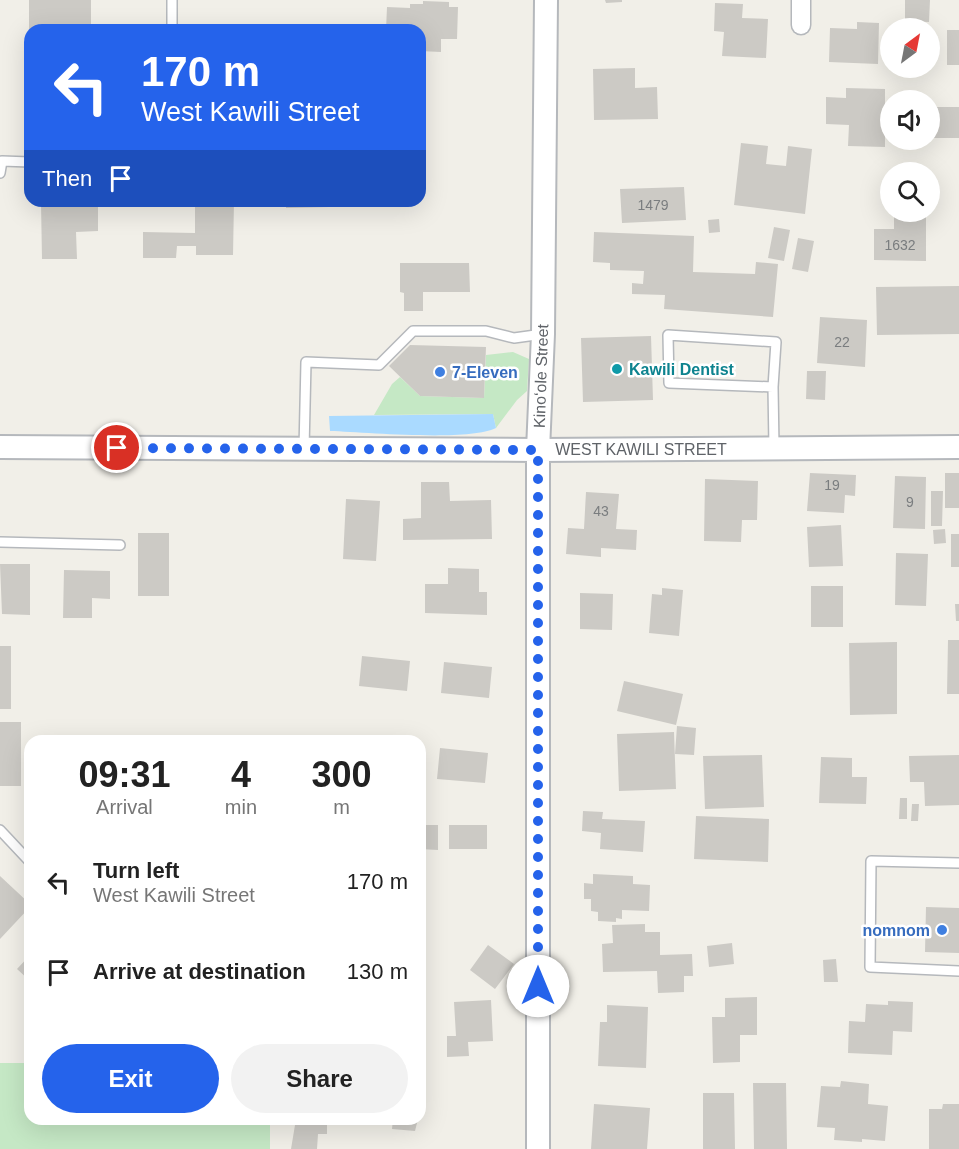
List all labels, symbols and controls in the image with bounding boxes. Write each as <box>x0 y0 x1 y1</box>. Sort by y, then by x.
north arrow <box>880 18 940 78</box>
map controls <box>880 18 940 222</box>
icon: left <box>42 48 120 126</box>
text: 170 m <box>141 48 260 95</box>
button: sound <box>880 90 940 150</box>
text: West Kawili Street <box>141 97 360 127</box>
icon: arrive <box>104 162 137 195</box>
button: search <box>880 162 940 222</box>
text: Then <box>42 166 92 191</box>
house number: 1479 <box>637 197 669 213</box>
house number: 1632 <box>884 237 916 253</box>
street label: Kinoʻole Street <box>531 323 551 428</box>
house number: 22 <box>834 334 850 350</box>
place label: Kawili Dentist <box>629 361 735 378</box>
marker: Kawili Dentist <box>610 362 624 376</box>
place label: 7-Eleven <box>452 364 518 381</box>
marker: 7-Eleven <box>433 365 447 379</box>
pin <box>91 422 142 473</box>
icon: arrive <box>100 431 133 464</box>
street label: WEST KAWILI STREET <box>555 441 727 458</box>
house number: 19 <box>824 477 840 493</box>
house number: 9 <box>906 494 914 510</box>
house number: 43 <box>593 503 609 519</box>
text: 09:31 <box>78 754 170 795</box>
text: 4 <box>231 754 251 795</box>
text: 300 <box>311 754 372 795</box>
text: Arrival <box>96 796 153 818</box>
text: min <box>225 796 257 818</box>
text: m <box>333 796 350 818</box>
text: Turn left <box>93 858 179 883</box>
icon: left <box>42 866 75 899</box>
text: 170 m <box>347 869 408 894</box>
text: West Kawili Street <box>93 884 255 906</box>
place label: nomnom <box>862 922 930 939</box>
marker: nomnom <box>935 923 949 937</box>
position arrow <box>506 954 570 1018</box>
icon: arrive <box>42 956 75 989</box>
text: Arrive at destination <box>93 959 306 984</box>
text: 130 m <box>347 959 408 984</box>
button: Exit <box>42 1044 219 1113</box>
button: Share <box>231 1044 408 1113</box>

